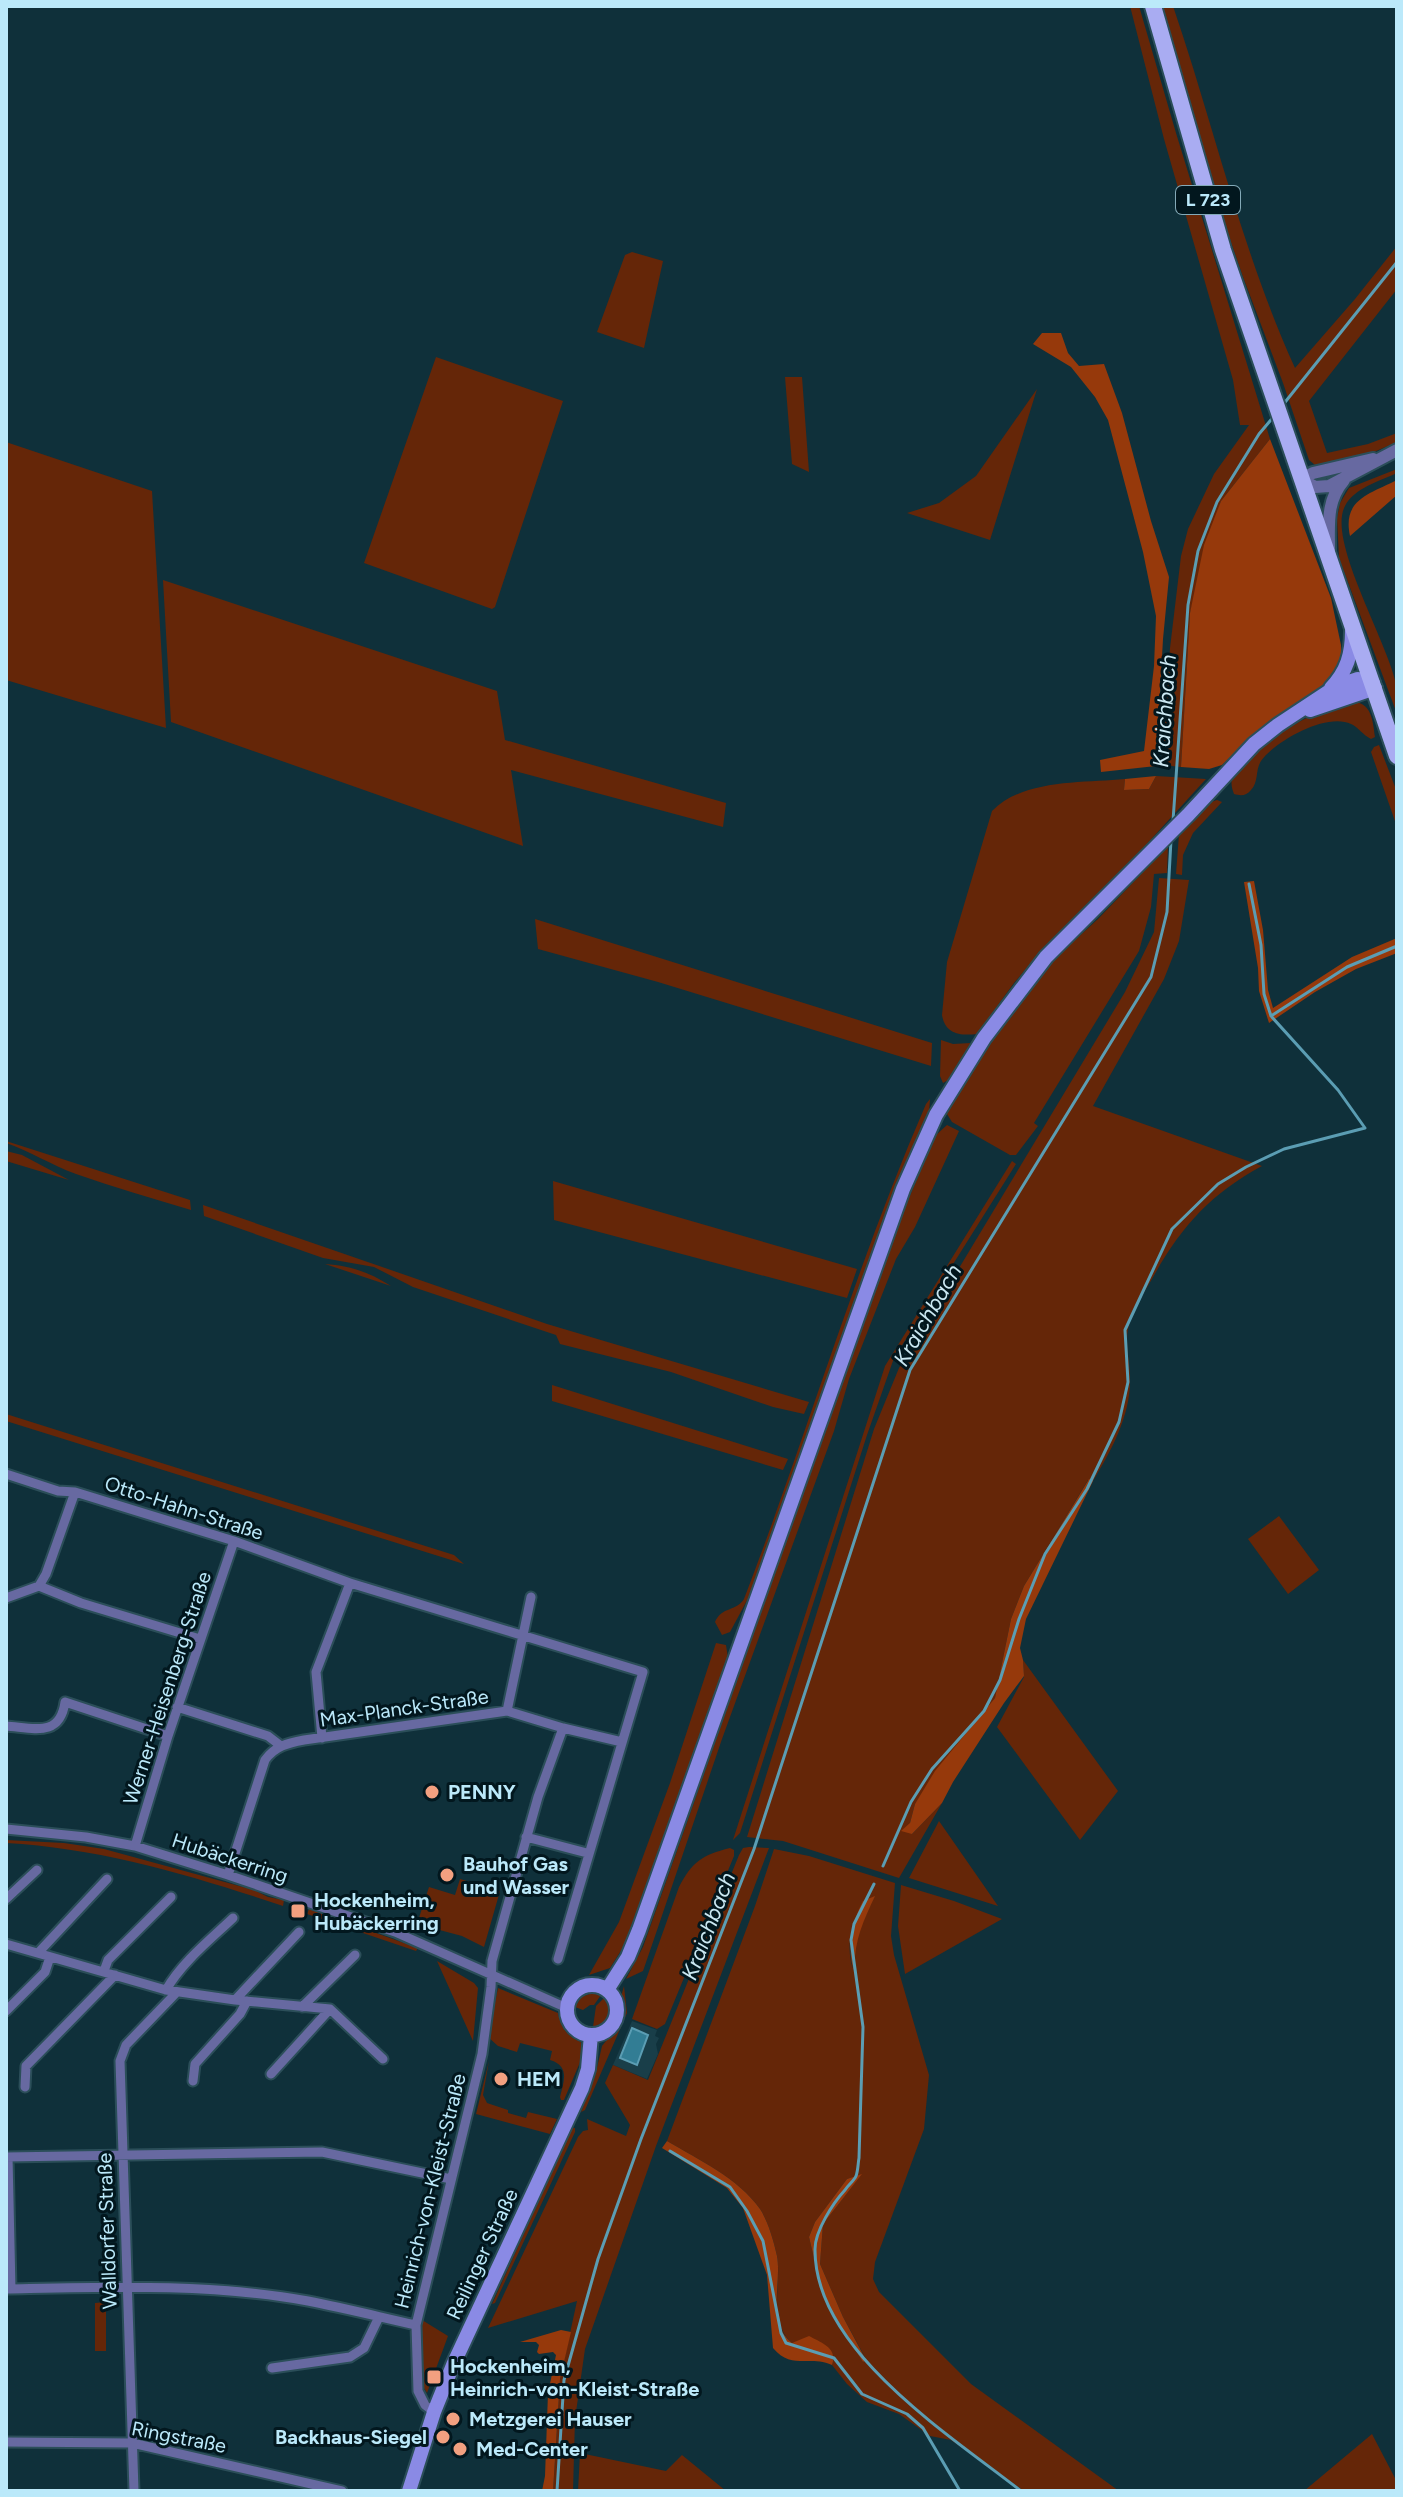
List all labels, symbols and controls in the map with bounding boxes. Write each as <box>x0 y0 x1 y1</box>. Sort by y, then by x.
road number: L 723 <box>1176 186 1240 214</box>
water label: Kraichbach <box>1147 654 1182 768</box>
water label: Kraichbach <box>887 1259 967 1371</box>
street label: Otto-Hahn-Straße <box>102 1471 266 1545</box>
street label: Werner-Heisenberg-Straße <box>118 1568 216 1808</box>
street label: Max-Planck-Straße <box>318 1684 490 1732</box>
place label: PENNY <box>448 1780 516 1804</box>
marker: PENNY <box>423 1783 441 1801</box>
street label: Hubäckerring <box>169 1828 291 1888</box>
place label: Bauhof Gas und Wasser <box>463 1852 570 1899</box>
marker: Bauhof Gas und Wasser <box>438 1866 456 1884</box>
water label: Kraichbach <box>676 1868 741 1984</box>
place label: Hockenheim, Hubäckerring <box>314 1888 439 1935</box>
marker: Hockenheim, Hubäckerring <box>289 1902 307 1920</box>
place label: HEM <box>517 2067 561 2091</box>
marker: HEM <box>492 2070 510 2088</box>
street label: Heinrich-von-Kleist-Straße <box>389 2071 471 2311</box>
street label: Walldorfer Straße <box>92 2152 122 2310</box>
street label: Reilinger Straße <box>441 2185 523 2323</box>
place label: Hockenheim, Heinrich-von-Kleist-Straße <box>450 2354 699 2401</box>
marker: Hockenheim, Heinrich-von-Kleist-Straße <box>425 2368 443 2386</box>
place label: Metzgerei Hauser <box>469 2407 632 2431</box>
marker: Metzgerei Hauser <box>444 2410 462 2428</box>
street label: Ringstraße <box>130 2416 229 2458</box>
place label: Backhaus-Siegel <box>275 2425 427 2449</box>
marker: Backhaus-Siegel <box>434 2428 452 2446</box>
place label: Med-Center <box>476 2437 588 2461</box>
marker: Med-Center <box>451 2440 469 2458</box>

